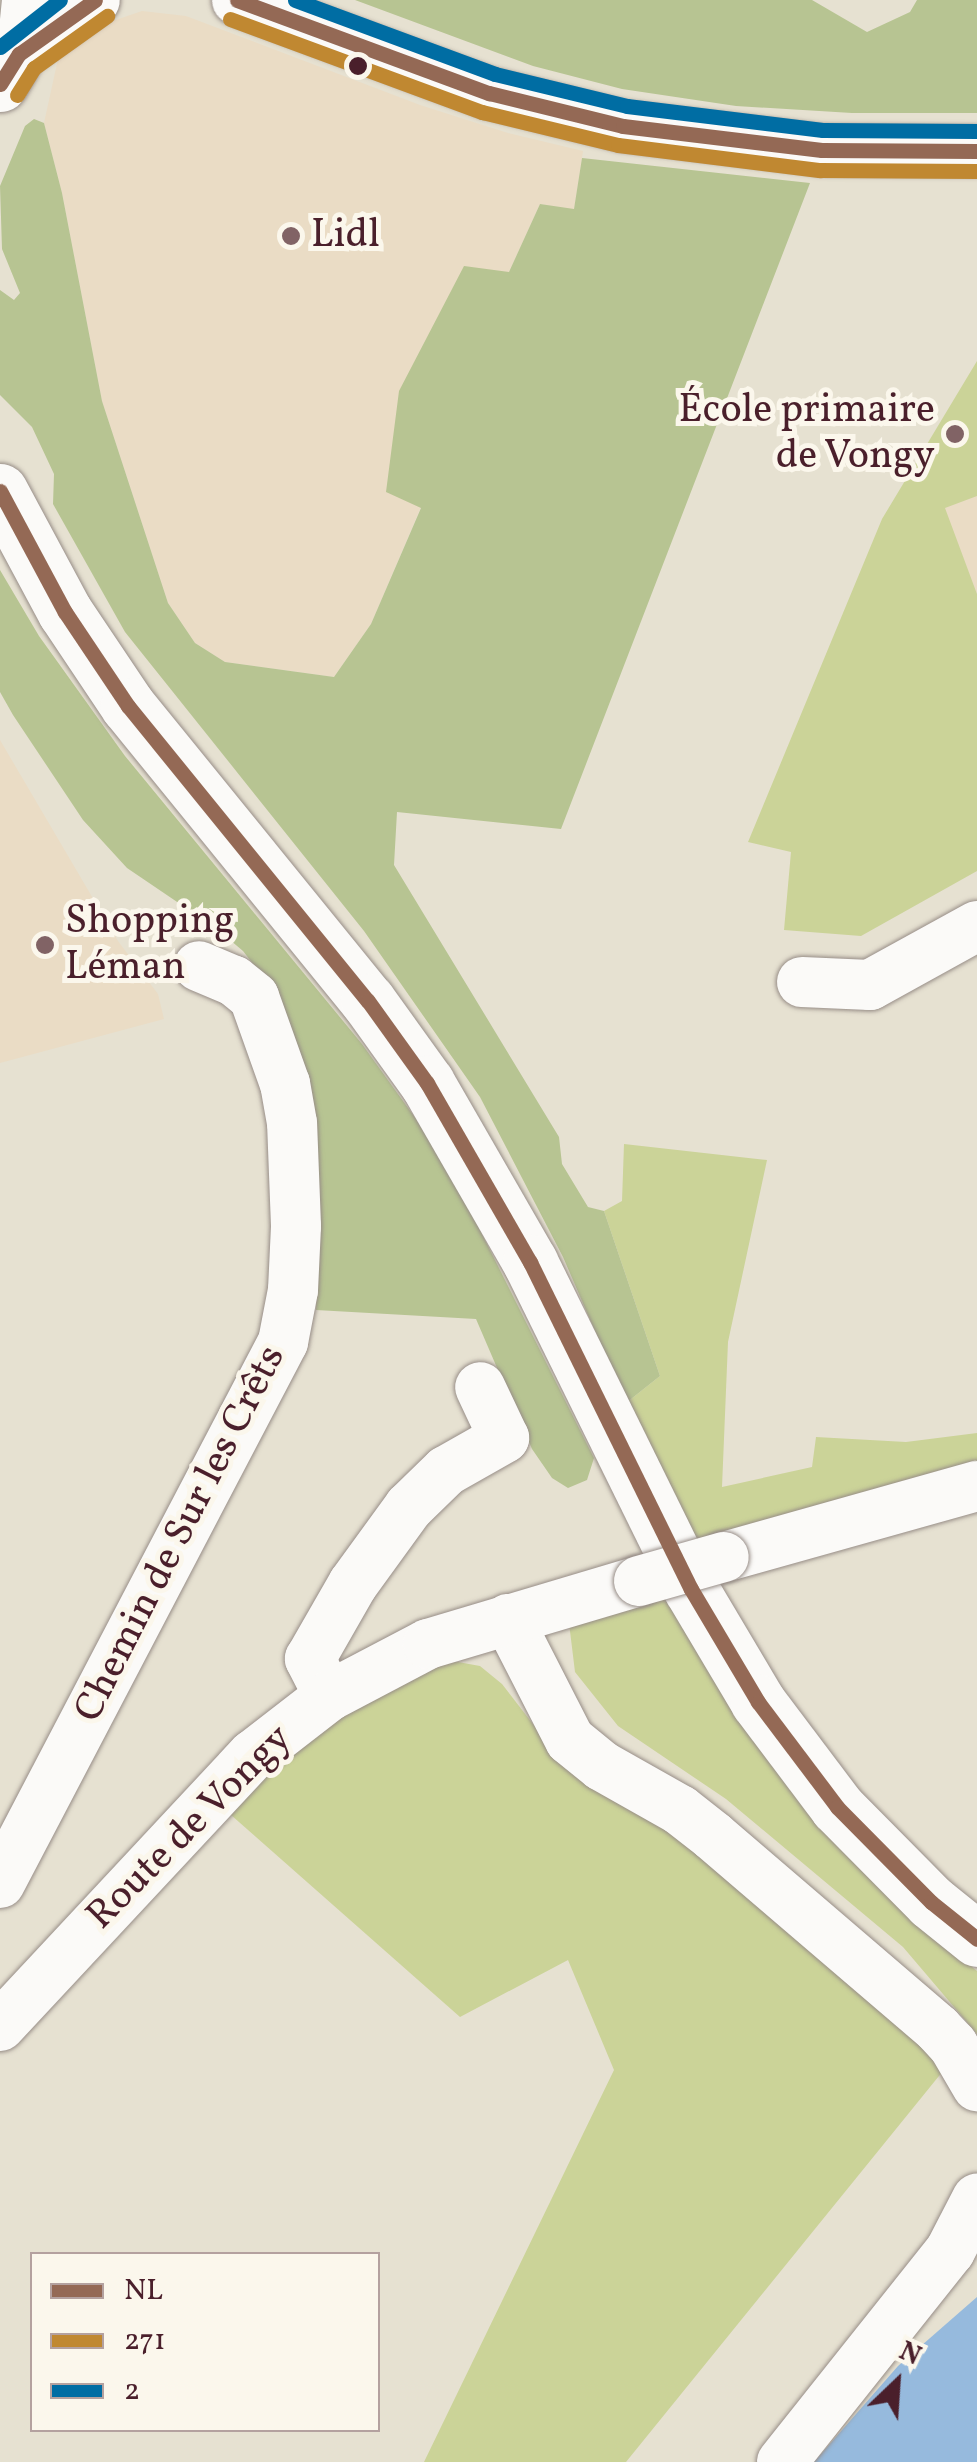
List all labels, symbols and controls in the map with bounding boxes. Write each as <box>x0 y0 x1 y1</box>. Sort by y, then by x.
unlabelled marker <box>348 56 368 76</box>
place label: Lidl <box>311 212 380 260</box>
marker: Lidl <box>280 225 302 247</box>
place label: École primaire de Vongy <box>678 387 935 481</box>
marker: École primaire de Vongy <box>944 423 966 445</box>
place label: Shopping Léman <box>65 898 234 992</box>
marker: Shopping Léman <box>34 934 56 956</box>
street label: Chemin de Sur les Crêts <box>65 1338 297 1730</box>
street label: Route de Vongy <box>77 1715 303 1941</box>
legend <box>30 2252 380 2432</box>
text: NL <box>124 2270 163 2312</box>
text: 271 <box>124 2320 166 2362</box>
north arrow <box>847 2332 947 2432</box>
text: N <box>892 2332 927 2376</box>
text: 2 <box>124 2370 140 2412</box>

